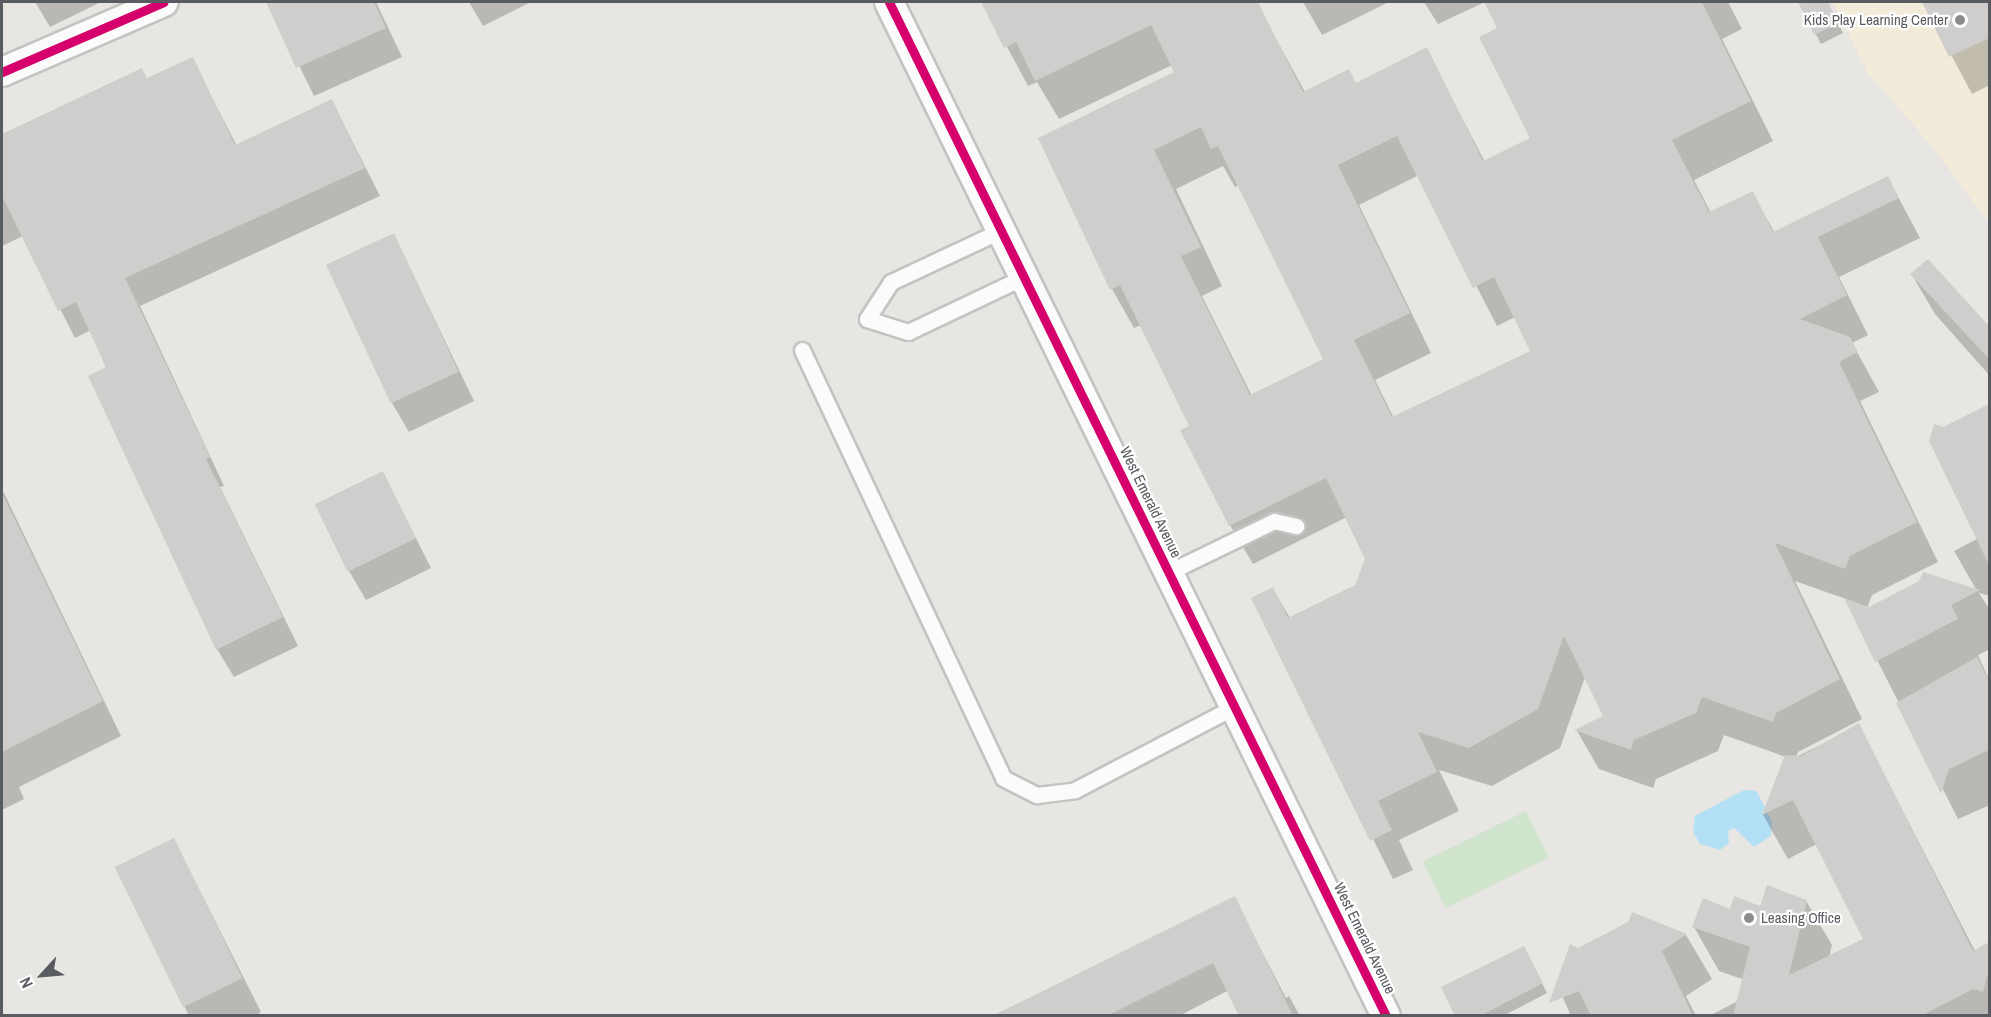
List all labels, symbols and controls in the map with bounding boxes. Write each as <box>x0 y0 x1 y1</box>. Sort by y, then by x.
place label: Kids Play Learning Center <box>1804 11 1948 29</box>
marker: Kids Play Learning Center <box>1953 13 1967 27</box>
street label: West Emerald Avenue <box>1116 443 1186 561</box>
street label: West Emerald Avenue <box>1330 879 1400 997</box>
place label: Leasing Office <box>1761 909 1841 927</box>
marker: Leasing Office <box>1742 911 1756 925</box>
north arrow <box>12 945 72 1005</box>
text: N <box>14 974 38 992</box>

